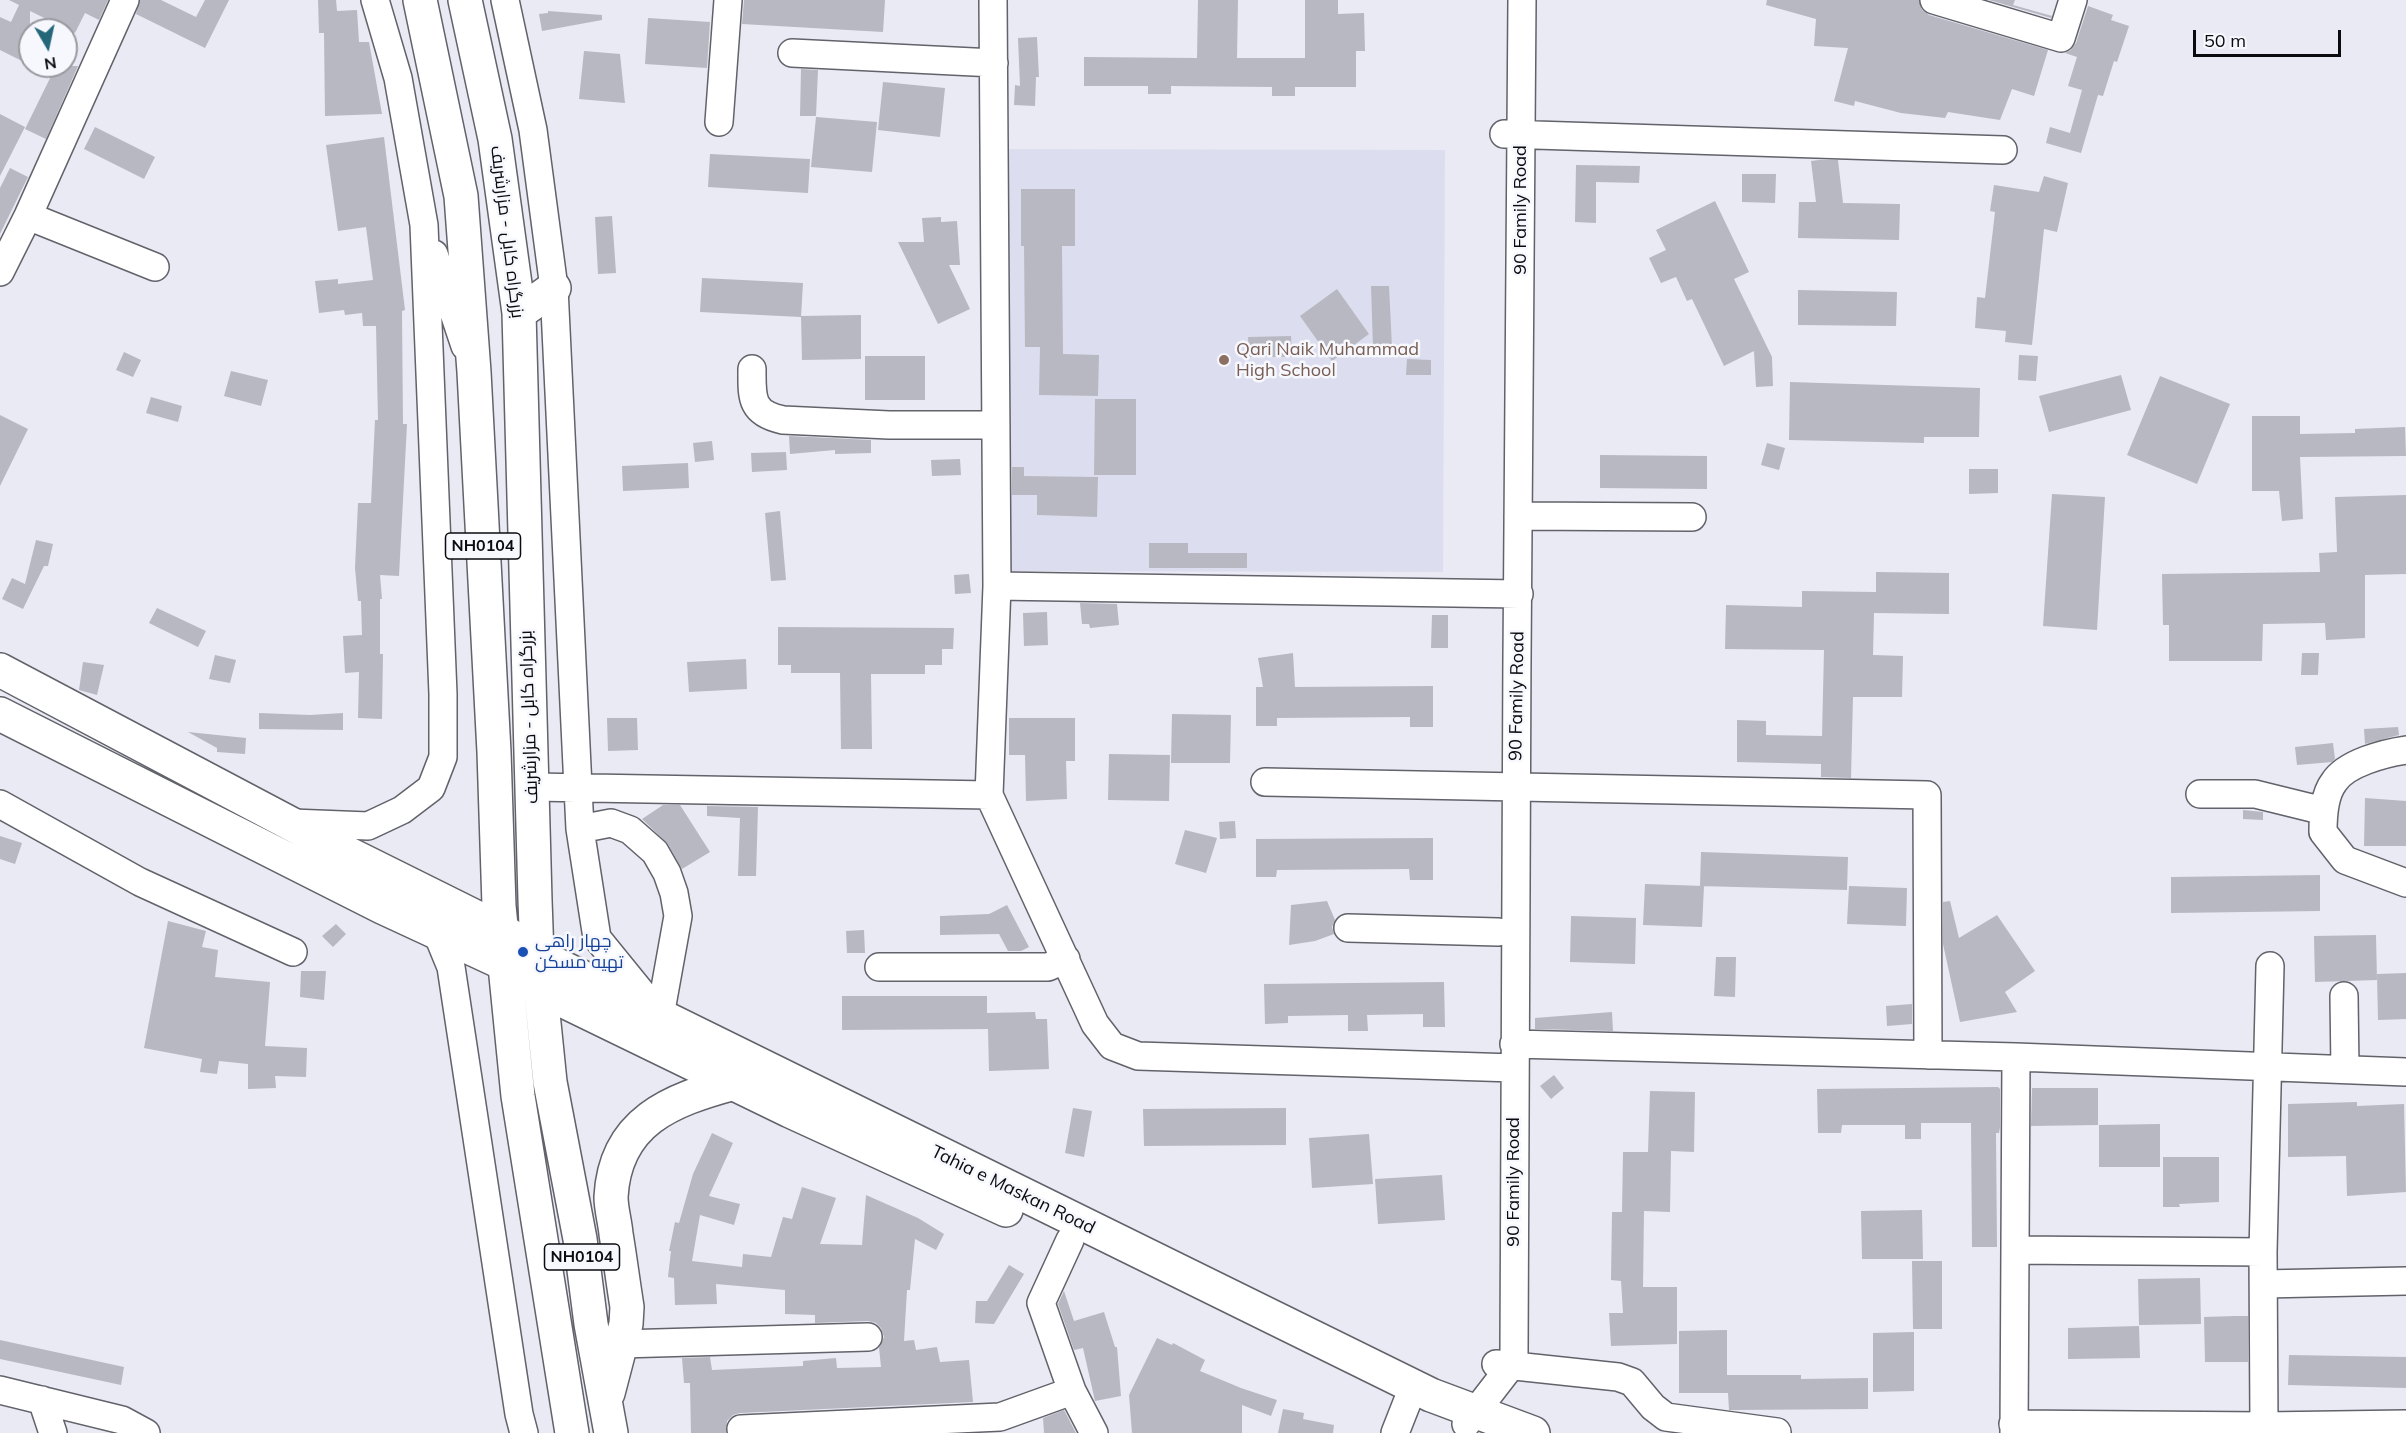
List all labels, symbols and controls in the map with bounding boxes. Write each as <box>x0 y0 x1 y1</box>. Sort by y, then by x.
north arrow <box>18 18 78 78</box>
scale bar <box>2196 18 2344 56</box>
text: 50 m <box>2204 29 2246 52</box>
text: N <box>43 53 58 75</box>
street label: بزرگراه کابل - مزارشریف <box>486 144 528 320</box>
street label: 90 Family Road <box>1510 145 1532 275</box>
place label: Qari Naik Muhammad High School <box>1236 339 1419 382</box>
marker: Qari Naik Muhammad High School <box>1217 353 1231 367</box>
road number: NH0104 <box>446 533 520 559</box>
street label: بزرگراه کابل - مزارشریف <box>515 630 543 804</box>
street label: 90 Family Road <box>1505 631 1529 761</box>
place label: چهار راهی تهیه مسکن <box>535 931 624 974</box>
marker: چهار راهی تهیه مسکن <box>516 945 530 959</box>
street label: 90 Family Road <box>1503 1117 1525 1247</box>
street label: Tahia e Maskan Road <box>928 1141 1098 1239</box>
road number: NH0104 <box>544 1244 620 1270</box>

